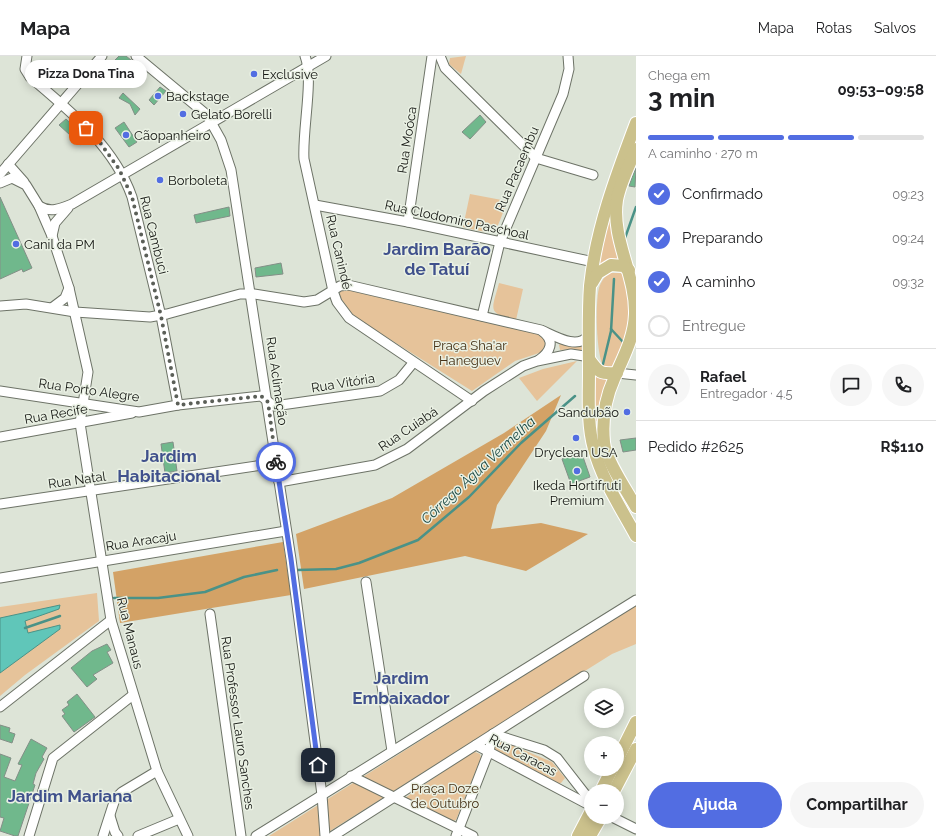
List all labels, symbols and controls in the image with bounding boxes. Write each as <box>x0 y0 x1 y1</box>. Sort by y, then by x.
text: Mapa <box>20 17 70 39</box>
text: Mapa <box>758 20 794 36</box>
text: Rotas <box>816 20 852 36</box>
text: Salvos <box>874 20 916 36</box>
callout: Pizza Dona Tina <box>25 60 147 88</box>
text: Pizza Dona Tina <box>38 66 134 81</box>
place label: Exclusive <box>262 67 318 82</box>
text: Chega em <box>648 68 710 83</box>
marker: Exclusive <box>249 69 259 79</box>
text: 09:53–09:58 <box>837 81 924 99</box>
text: 3 min <box>648 83 715 113</box>
place label: Backstage <box>166 89 230 104</box>
marker: Backstage <box>153 91 163 101</box>
street label: Rua Moóca <box>394 105 420 175</box>
place label: Gelato Borelli <box>191 107 272 122</box>
marker: Gelato Borelli <box>178 109 188 119</box>
pin <box>69 111 103 145</box>
icon: bag <box>75 117 97 139</box>
street label: Rua Pacaembu <box>492 124 542 214</box>
place label: Cãopanheiro <box>134 128 211 143</box>
marker: Cãopanheiro <box>121 130 131 140</box>
text: A caminho · 270 m <box>648 146 758 161</box>
place label: Borboleta <box>168 173 227 188</box>
marker: Borboleta <box>155 175 165 185</box>
icon: check <box>648 183 670 205</box>
text: Confirmado <box>682 185 763 203</box>
text: 09:23 <box>892 187 924 202</box>
street label: Rua Cambuci <box>137 194 171 276</box>
street label: Rua Clodomiro Paschoal <box>383 197 531 243</box>
street label: Rua Canindé <box>323 213 355 291</box>
icon: check <box>648 227 670 249</box>
text: Preparando <box>682 229 763 247</box>
text: 09:24 <box>892 231 924 246</box>
place label: Canil da PM <box>24 237 95 252</box>
marker: Canil da PM <box>11 239 21 249</box>
district label: Jardim Barão de Tatuí <box>383 239 491 279</box>
icon: check <box>648 271 670 293</box>
text: A caminho <box>682 273 755 291</box>
text: 09:32 <box>892 275 924 290</box>
text: Entregue <box>682 317 746 335</box>
street label: Rua Aclimação <box>263 336 291 426</box>
park label: Praça Sha'ar Haneguev <box>433 338 507 368</box>
button: person <box>648 364 690 406</box>
button: chat <box>830 364 872 406</box>
button: phone <box>882 364 924 406</box>
text: Rafael <box>700 368 746 386</box>
street label: Rua Vitória <box>310 371 376 395</box>
street label: Rua Porto Alegre <box>38 376 141 405</box>
text: Entregador · 4.5 <box>700 386 793 401</box>
street label: Rua Recife <box>23 401 89 427</box>
street label: Rua Cuiabá <box>376 404 440 454</box>
place label: Sandubão <box>558 405 619 420</box>
marker: Sandubão <box>622 407 632 417</box>
water label: Córrego Àgua Vermelha <box>417 412 538 527</box>
marker: Dryclean USA <box>571 433 581 443</box>
text: Pedido #2625 <box>648 438 744 456</box>
text: R$110 <box>880 438 924 456</box>
courier <box>256 442 296 482</box>
place label: Dryclean USA <box>534 445 618 460</box>
district label: Jardim Habitacional <box>117 446 221 486</box>
icon: bike <box>265 451 287 473</box>
marker: Ikeda Hortifruti Premium <box>572 466 582 476</box>
street label: Rua Natal <box>47 468 107 491</box>
place label: Ikeda Hortifruti Premium <box>533 478 621 508</box>
street label: Rua Aracaju <box>105 528 177 554</box>
street label: Rua Manaus <box>114 595 146 671</box>
street label: Rua Professor Lauro Sanches <box>218 635 258 811</box>
district label: Jardim Embaixador <box>352 668 450 708</box>
map controls <box>584 688 624 824</box>
button: layers <box>584 688 624 728</box>
street label: Rua Caracas <box>487 731 559 779</box>
button: + <box>584 736 624 776</box>
pin <box>301 748 335 782</box>
icon: home <box>307 754 329 776</box>
park label: Praça Doze de Outubro <box>411 781 480 811</box>
button: Ajuda <box>648 782 782 828</box>
button: Compartilhar <box>790 782 924 828</box>
button: − <box>584 784 624 824</box>
district label: Jardim Mariana <box>8 786 133 806</box>

